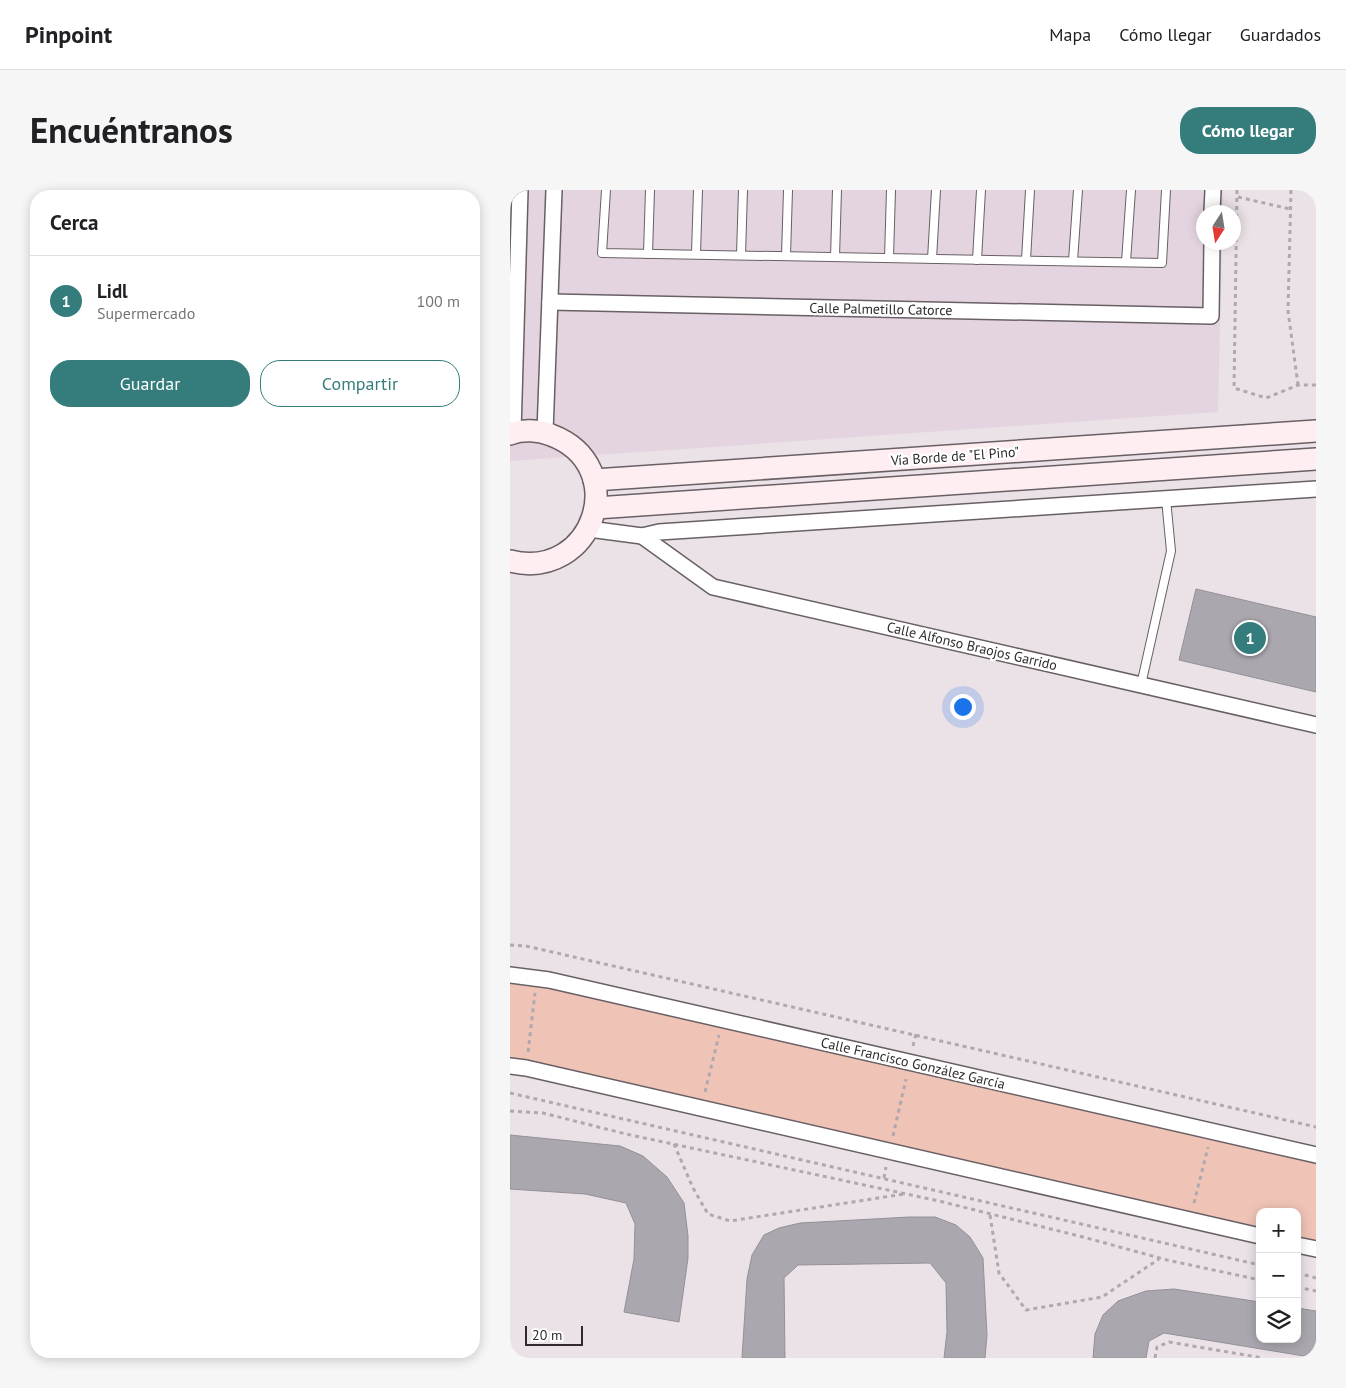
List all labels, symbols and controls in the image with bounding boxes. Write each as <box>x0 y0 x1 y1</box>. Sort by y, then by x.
text: Pinpoint <box>25 19 112 50</box>
text: Mapa <box>1049 23 1091 46</box>
text: Cómo llegar <box>1119 23 1212 46</box>
text: Guardados <box>1240 23 1321 46</box>
text: Encuéntranos <box>30 107 233 153</box>
button: Cómo llegar <box>1180 107 1316 154</box>
north arrow <box>1196 205 1241 250</box>
text: Cerca <box>50 209 99 236</box>
text: Lidl <box>97 279 128 303</box>
text: 1 <box>61 291 71 311</box>
text: 100 m <box>417 291 460 311</box>
street label: Calle Palmetillo Catorce <box>809 299 953 319</box>
text: Supermercado <box>97 303 195 323</box>
button: Guardar <box>50 360 250 407</box>
button: Compartir <box>260 360 460 407</box>
street label: Vía Borde de "El Pino" <box>889 443 1020 470</box>
street label: Calle Alfonso Braojos Garrido <box>885 618 1059 674</box>
pin: 1 <box>1234 619 1266 657</box>
your location <box>950 694 976 720</box>
street label: Calle Francisco González García <box>819 1033 1007 1093</box>
map controls <box>1256 1208 1301 1343</box>
button: + <box>1256 1208 1301 1253</box>
button: − <box>1256 1253 1301 1298</box>
button: layers <box>1256 1298 1301 1343</box>
scale bar <box>525 1323 582 1346</box>
text: 20 m <box>532 1326 562 1344</box>

